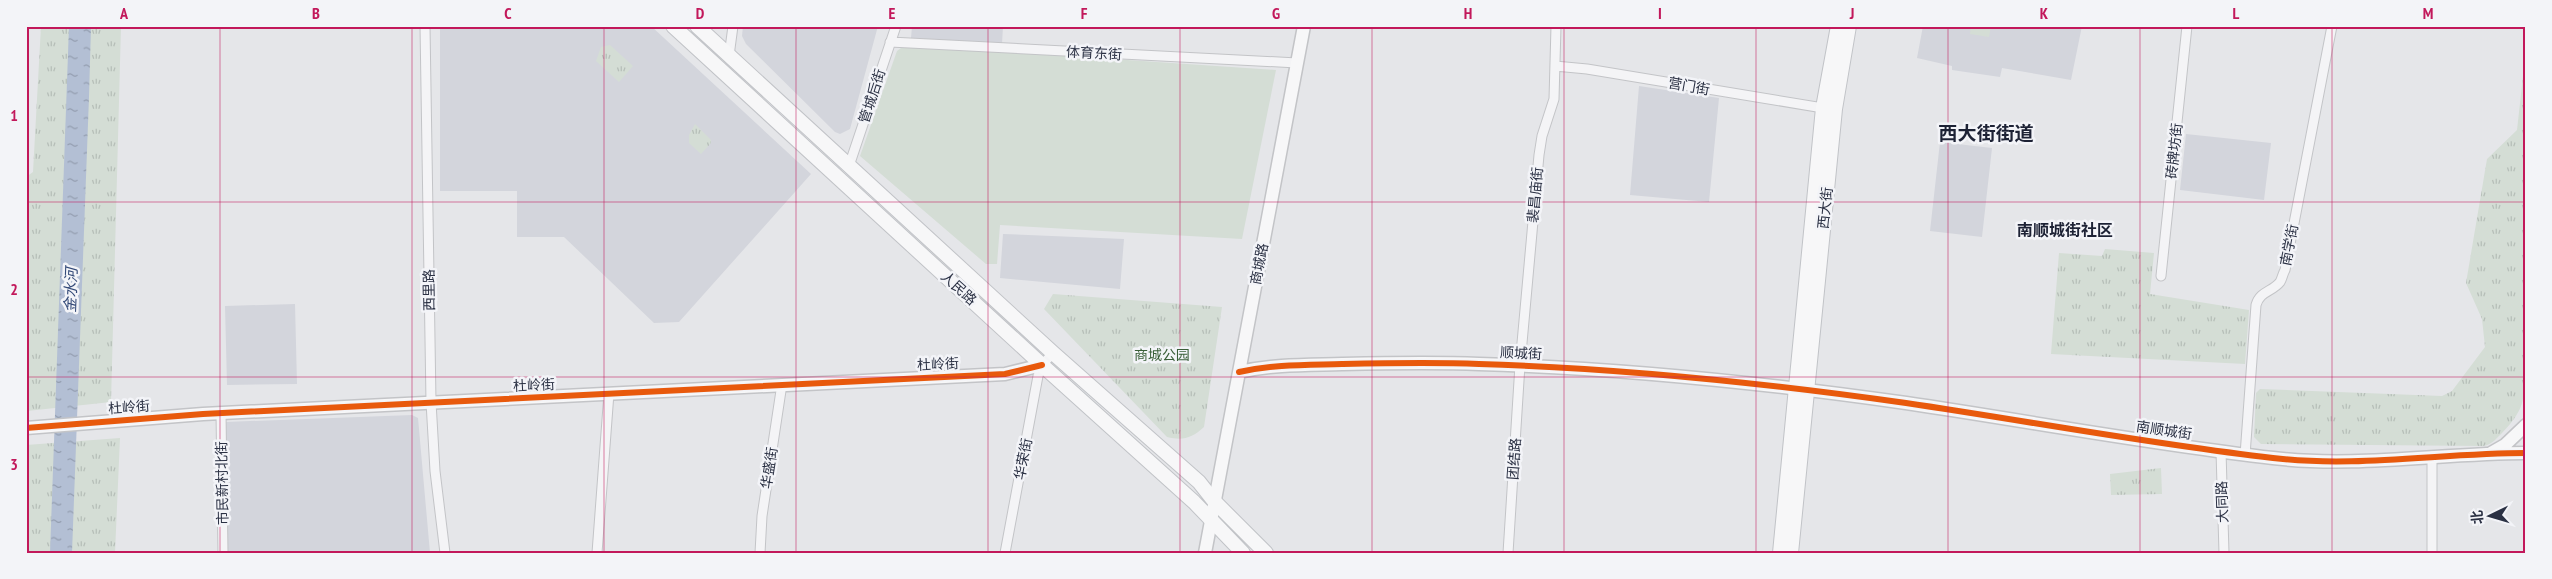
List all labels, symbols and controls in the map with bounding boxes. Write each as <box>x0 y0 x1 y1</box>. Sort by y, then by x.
text: A <box>119 3 129 23</box>
text: B <box>312 3 320 23</box>
text: C <box>504 3 512 23</box>
text: D <box>696 3 705 23</box>
text: E <box>889 3 896 23</box>
text: F <box>1081 3 1088 23</box>
text: G <box>1272 3 1280 23</box>
text: H <box>1464 3 1472 23</box>
text: I <box>1658 3 1662 23</box>
text: J <box>1849 3 1854 23</box>
text: K <box>2040 3 2049 23</box>
text: L <box>2233 3 2240 23</box>
text: M <box>2423 3 2433 23</box>
street label: 体育东街 <box>1066 43 1122 63</box>
street label: 管城后街 <box>855 67 889 125</box>
street label: 营门街 <box>1667 73 1711 99</box>
text: 1 <box>10 105 18 125</box>
district label: 西大街街道 <box>1938 121 2034 145</box>
street label: 砖牌坊街 <box>2162 122 2186 180</box>
street label: 裴昌庙街 <box>1524 166 1546 224</box>
street label: 西大街 <box>1814 186 1836 230</box>
district label: 南顺城街社区 <box>2017 220 2113 240</box>
street label: 南学街 <box>2276 223 2302 267</box>
street label: 商城路 <box>1246 242 1272 286</box>
water label: 金水河 <box>60 264 81 313</box>
street label: 人民路 <box>937 267 981 309</box>
street label: 西里路 <box>420 269 438 311</box>
text: 2 <box>10 279 18 299</box>
street label: 顺城街 <box>1500 343 1542 363</box>
park label: 商城公园 <box>1134 346 1190 364</box>
street label: 杜岭街 <box>917 354 959 374</box>
street label: 杜岭街 <box>513 375 555 395</box>
street label: 杜岭街 <box>107 397 151 417</box>
street label: 南顺城街 <box>2135 417 2193 443</box>
street label: 华荣街 <box>1010 437 1036 481</box>
street label: 团结路 <box>1504 437 1524 481</box>
street label: 市民新村北街 <box>212 441 232 525</box>
street label: 华盛街 <box>757 446 781 490</box>
text: 3 <box>10 454 18 474</box>
street label: 大同路 <box>2212 481 2232 523</box>
north arrow <box>2464 492 2514 542</box>
text: 北 <box>2467 509 2487 525</box>

